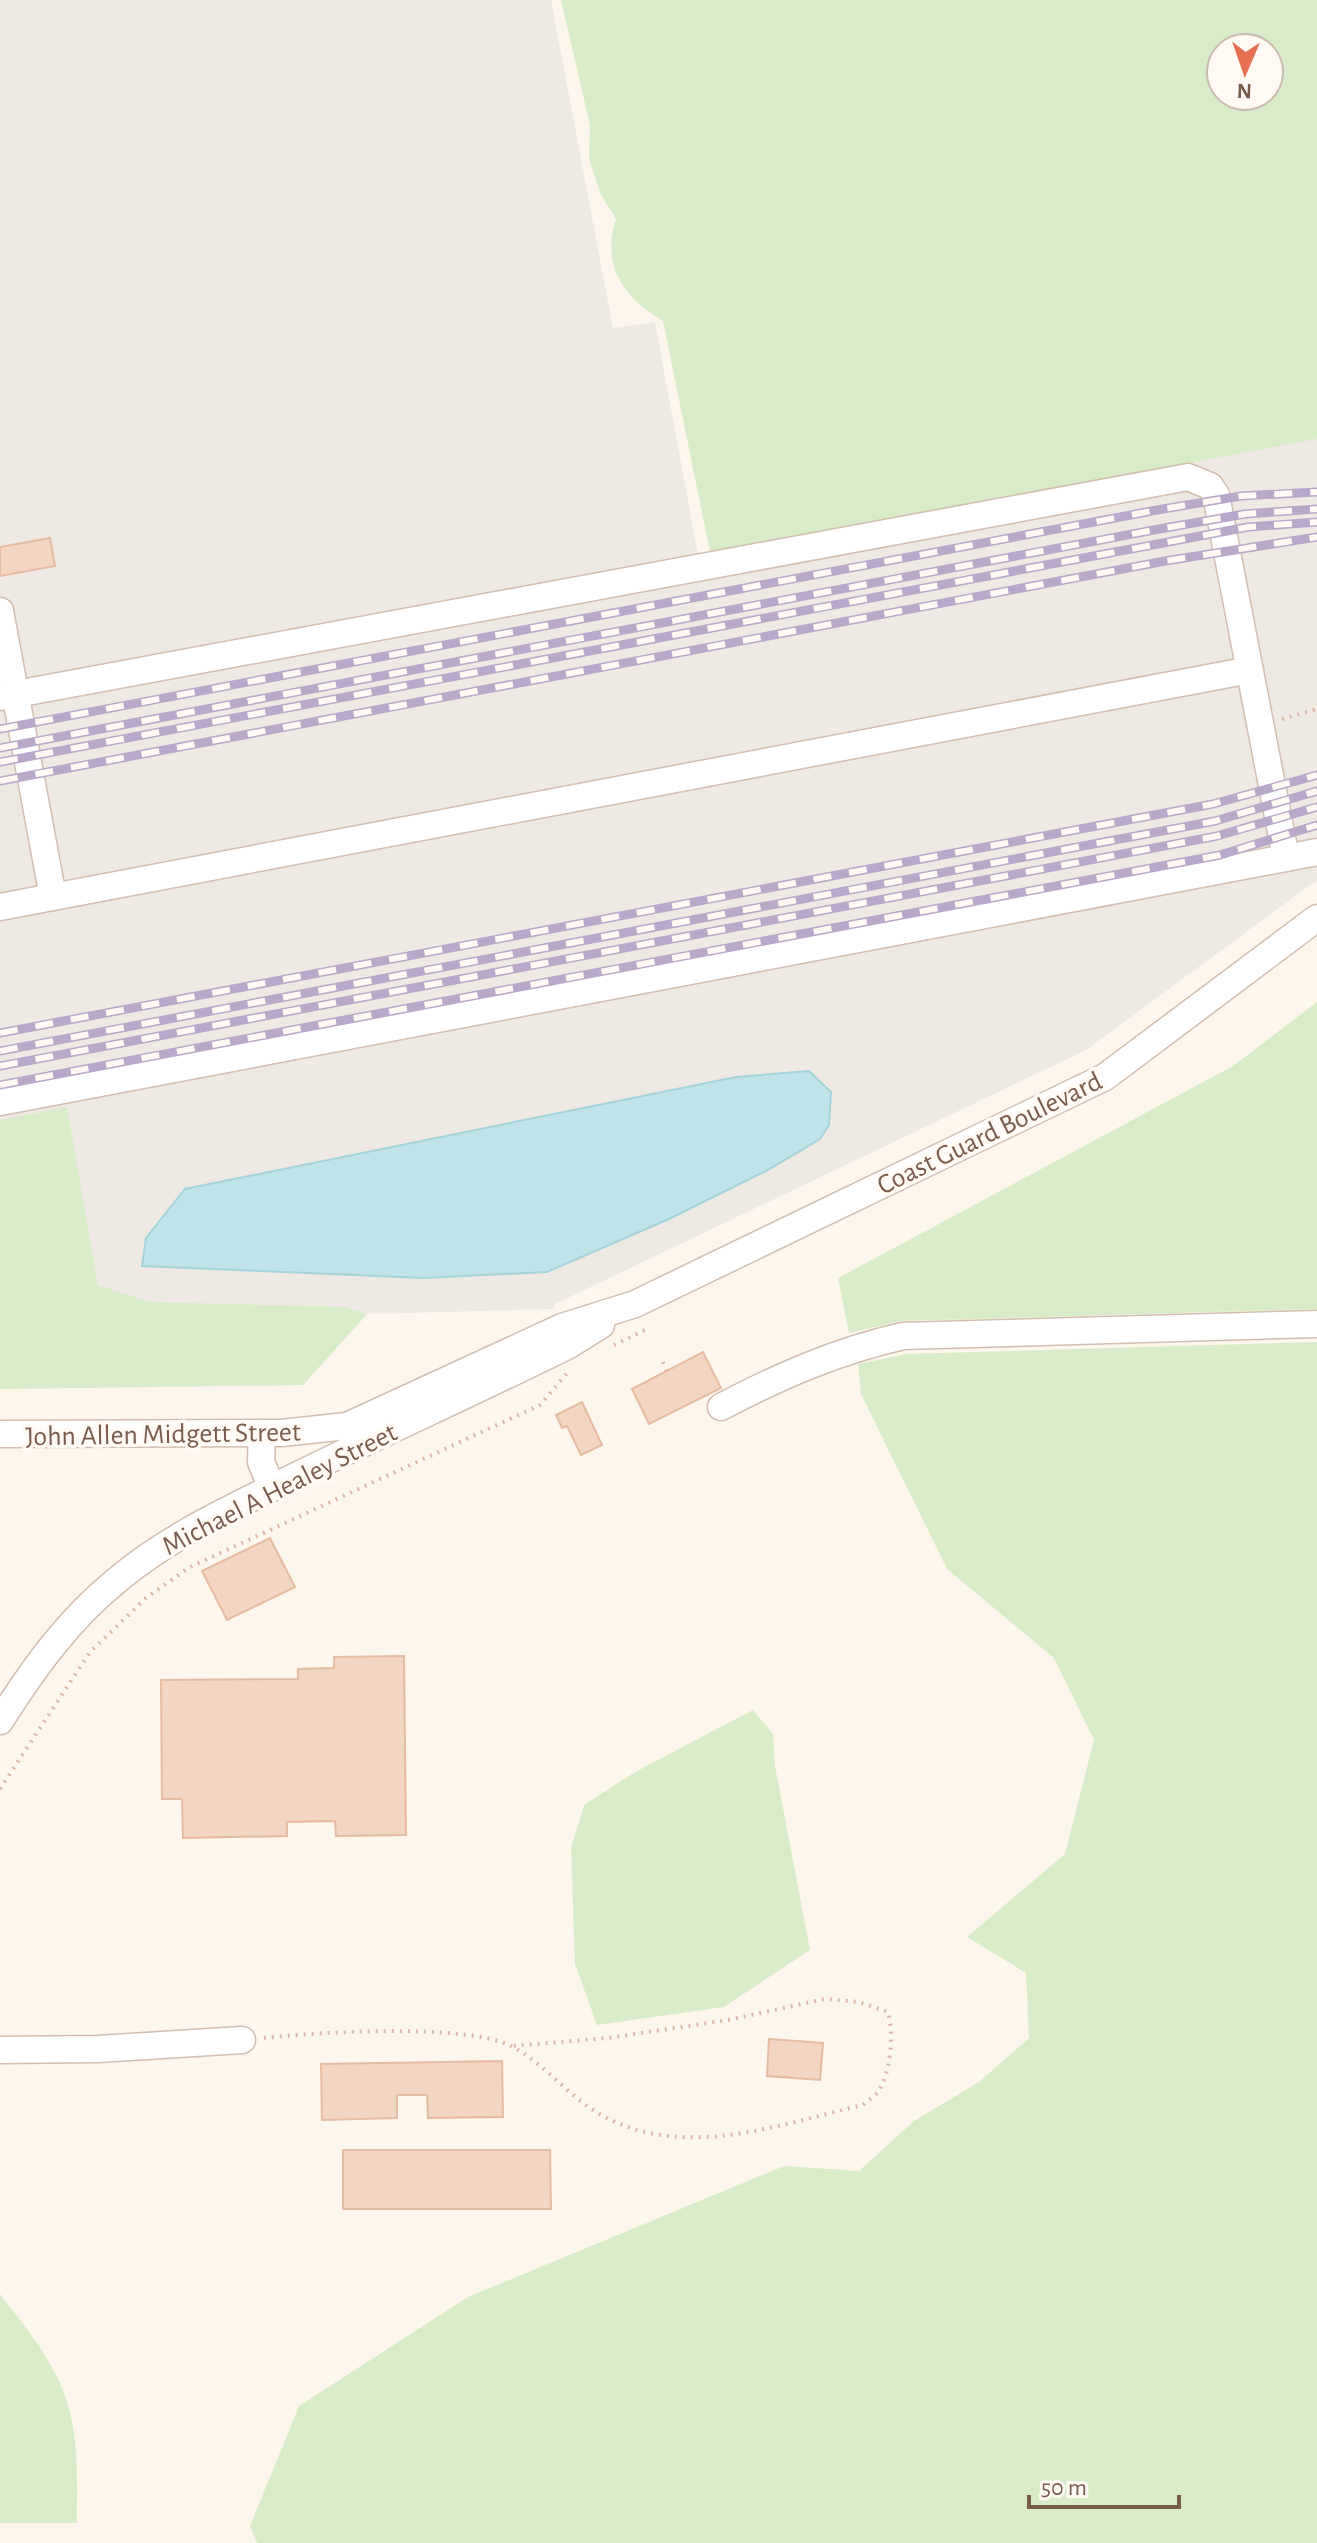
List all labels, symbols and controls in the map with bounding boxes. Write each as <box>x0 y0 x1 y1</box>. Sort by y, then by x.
north arrow <box>1205 32 1285 112</box>
text: N <box>1236 80 1252 102</box>
street label: Coast Guard Boulevard <box>873 1067 1107 1200</box>
street label: Michael A Healey Street <box>158 1418 402 1561</box>
street label: John Allen Midgett Street <box>25 1419 301 1451</box>
scale bar <box>1029 2459 1179 2509</box>
text: 50 m <box>1041 2476 1087 2500</box>

